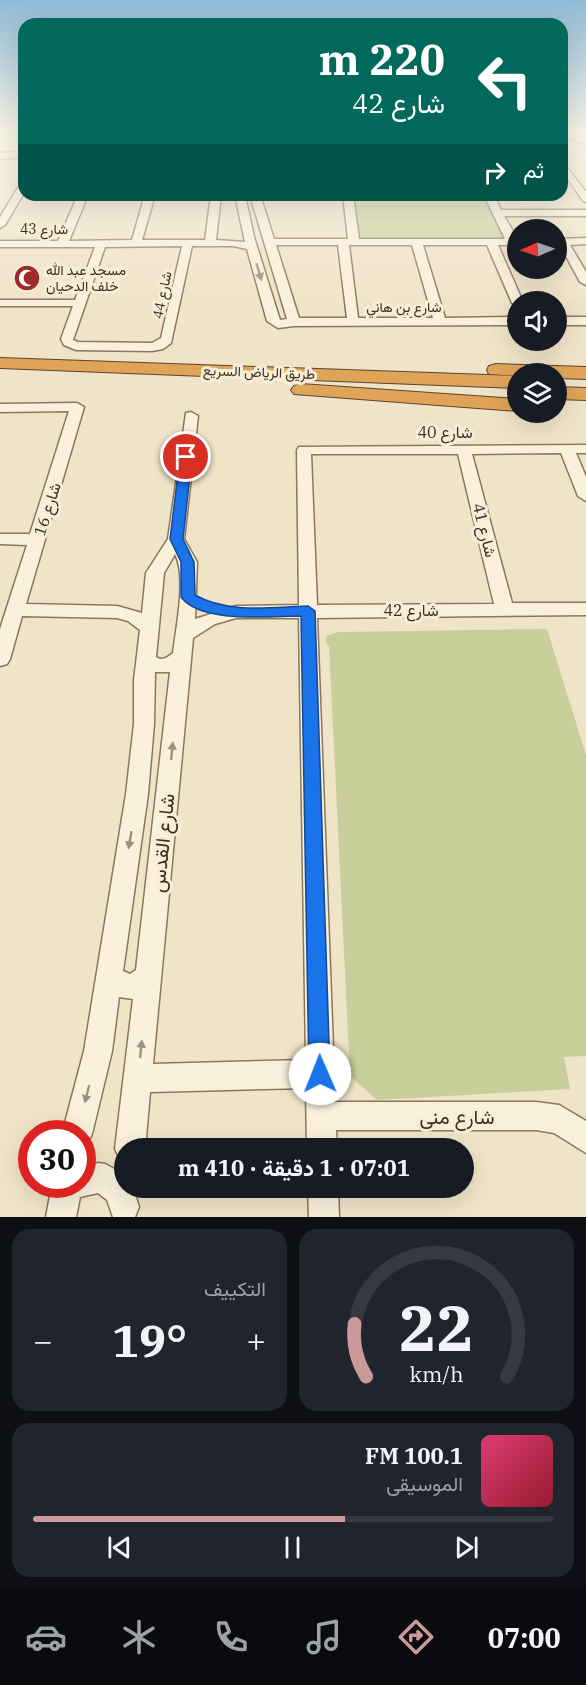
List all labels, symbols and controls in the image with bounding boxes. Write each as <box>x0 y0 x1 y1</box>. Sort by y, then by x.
text: 220 m <box>319 32 445 87</box>
icon: left <box>466 42 544 120</box>
text: شارع 42 <box>352 85 445 120</box>
text: ثم <box>523 155 544 184</box>
icon: right <box>478 156 511 189</box>
north arrow <box>507 219 567 279</box>
map controls <box>507 219 567 423</box>
street label: شارع 43 <box>20 220 68 240</box>
place label: مسجد عبد الله خلف الدحيان <box>46 261 126 295</box>
mosque icon: مسجد عبد الله خلف الدحيان <box>12 263 42 293</box>
one-way arrow <box>255 263 264 281</box>
street label: شارع 44 <box>148 270 178 321</box>
button: sound <box>507 291 567 351</box>
street label: شارع بن هاني <box>366 298 442 319</box>
street label: طريق الرياض السريع <box>202 361 315 385</box>
button: layers <box>507 363 567 423</box>
street label: شارع 40 <box>417 422 473 444</box>
pin <box>160 431 211 482</box>
icon: arrive <box>169 440 202 473</box>
street label: شارع 16 <box>29 480 67 539</box>
street label: شارع 41 <box>467 501 501 560</box>
street label: شارع 42 <box>383 600 439 622</box>
one-way arrow <box>167 741 177 760</box>
street label: شارع القدس <box>143 792 182 894</box>
one-way arrow <box>125 831 134 850</box>
one-way arrow <box>136 1040 146 1059</box>
position arrow <box>288 1042 352 1106</box>
one-way arrow <box>82 1085 91 1103</box>
street label: شارع منى <box>419 1103 495 1131</box>
speed limit sign: 30 <box>18 1120 96 1198</box>
text: 07:01 · 1 دقيقة · 410 m <box>178 1153 410 1182</box>
text: التكييف <box>204 1275 266 1302</box>
text: 22 <box>399 1287 474 1368</box>
text: 19° <box>112 1311 187 1369</box>
text: − <box>33 1319 53 1362</box>
text: + <box>246 1319 266 1362</box>
text: km/h <box>409 1360 464 1388</box>
text: 100.1 FM <box>365 1441 463 1470</box>
text: الموسيقى <box>386 1470 463 1497</box>
icon: previous <box>103 1531 136 1564</box>
icon: pause <box>276 1531 309 1564</box>
icon: next <box>450 1531 483 1564</box>
icon: car <box>25 1616 67 1658</box>
icon: climate <box>118 1616 160 1658</box>
icon: phone <box>210 1616 252 1658</box>
icon: music <box>303 1616 345 1658</box>
icon: directions <box>395 1616 437 1658</box>
text: 07:00 <box>488 1620 561 1655</box>

